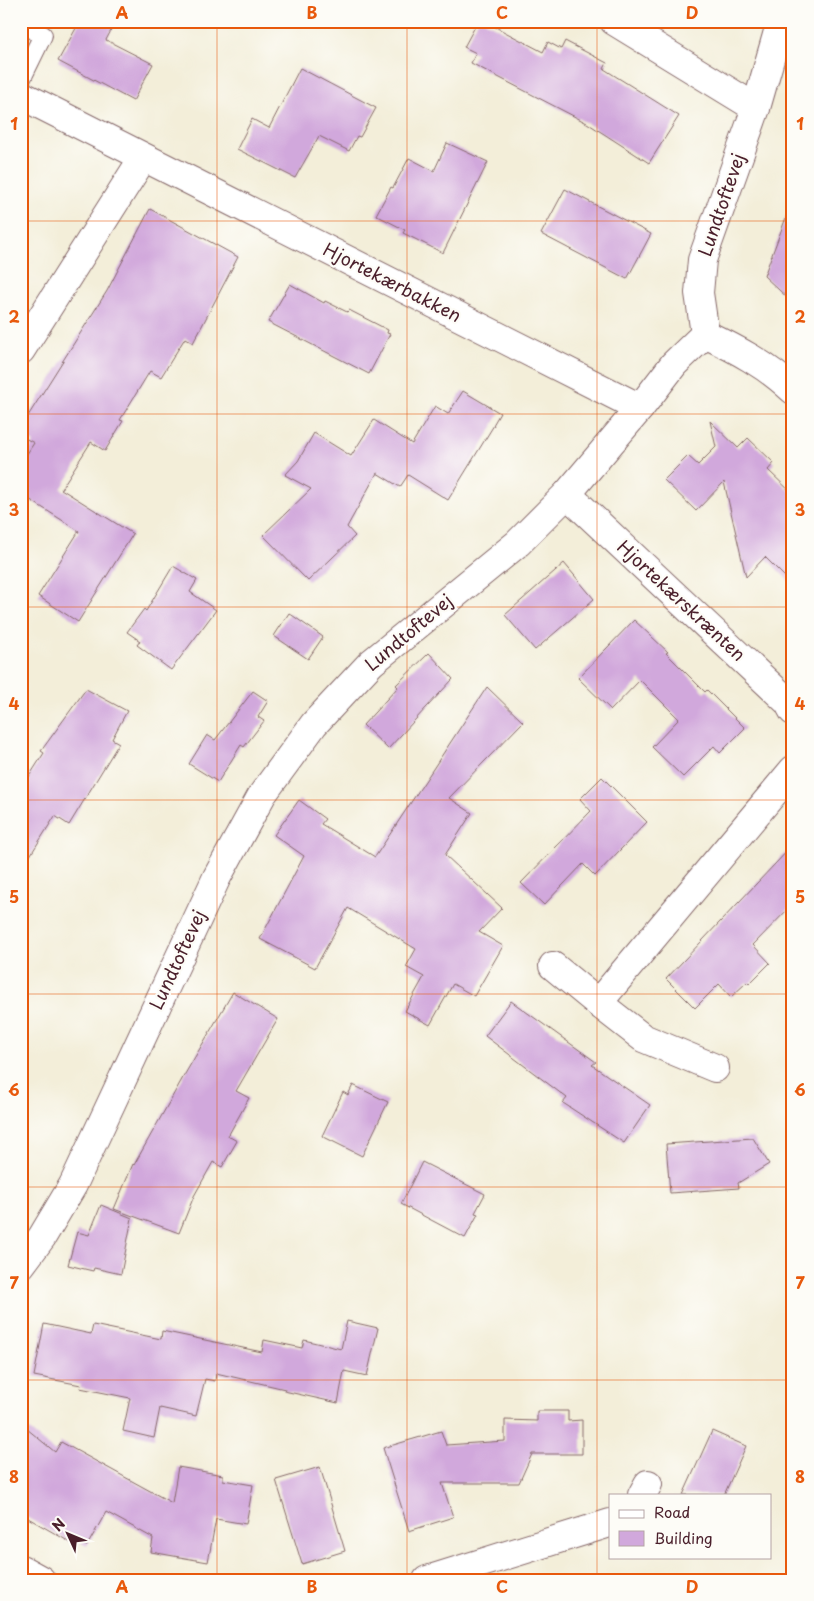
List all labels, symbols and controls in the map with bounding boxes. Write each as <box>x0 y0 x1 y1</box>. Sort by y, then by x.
text: A <box>116 0 129 24</box>
text: B <box>307 0 318 24</box>
text: C <box>496 0 508 24</box>
text: D <box>686 0 698 24</box>
text: 1 <box>10 111 18 135</box>
text: 1 <box>796 111 804 135</box>
street label: Lundtoftevej <box>690 149 751 260</box>
street label: Hjortekærbakken <box>319 235 466 328</box>
text: 2 <box>8 304 20 328</box>
text: 2 <box>794 304 806 328</box>
text: 3 <box>9 497 19 521</box>
text: 3 <box>795 497 805 521</box>
street label: Hjortekærskrænten <box>612 533 752 667</box>
street label: Lundtoftevej <box>358 587 458 677</box>
text: 4 <box>9 691 20 715</box>
text: 4 <box>795 691 806 715</box>
text: 5 <box>9 884 19 908</box>
text: 5 <box>795 884 805 908</box>
street label: Lundtoftevej <box>142 905 212 1014</box>
text: 6 <box>8 1077 20 1101</box>
text: 6 <box>794 1077 806 1101</box>
text: 7 <box>9 1270 19 1294</box>
text: 7 <box>795 1270 805 1294</box>
text: 8 <box>9 1464 19 1488</box>
text: 8 <box>795 1464 805 1488</box>
legend <box>609 1494 772 1558</box>
text: Road <box>654 1500 690 1523</box>
north arrow <box>42 1508 92 1558</box>
text: N <box>47 1513 70 1536</box>
text: Building <box>654 1526 713 1549</box>
text: A <box>116 1574 129 1598</box>
text: B <box>307 1574 318 1598</box>
text: C <box>496 1574 508 1598</box>
text: D <box>686 1574 698 1598</box>

